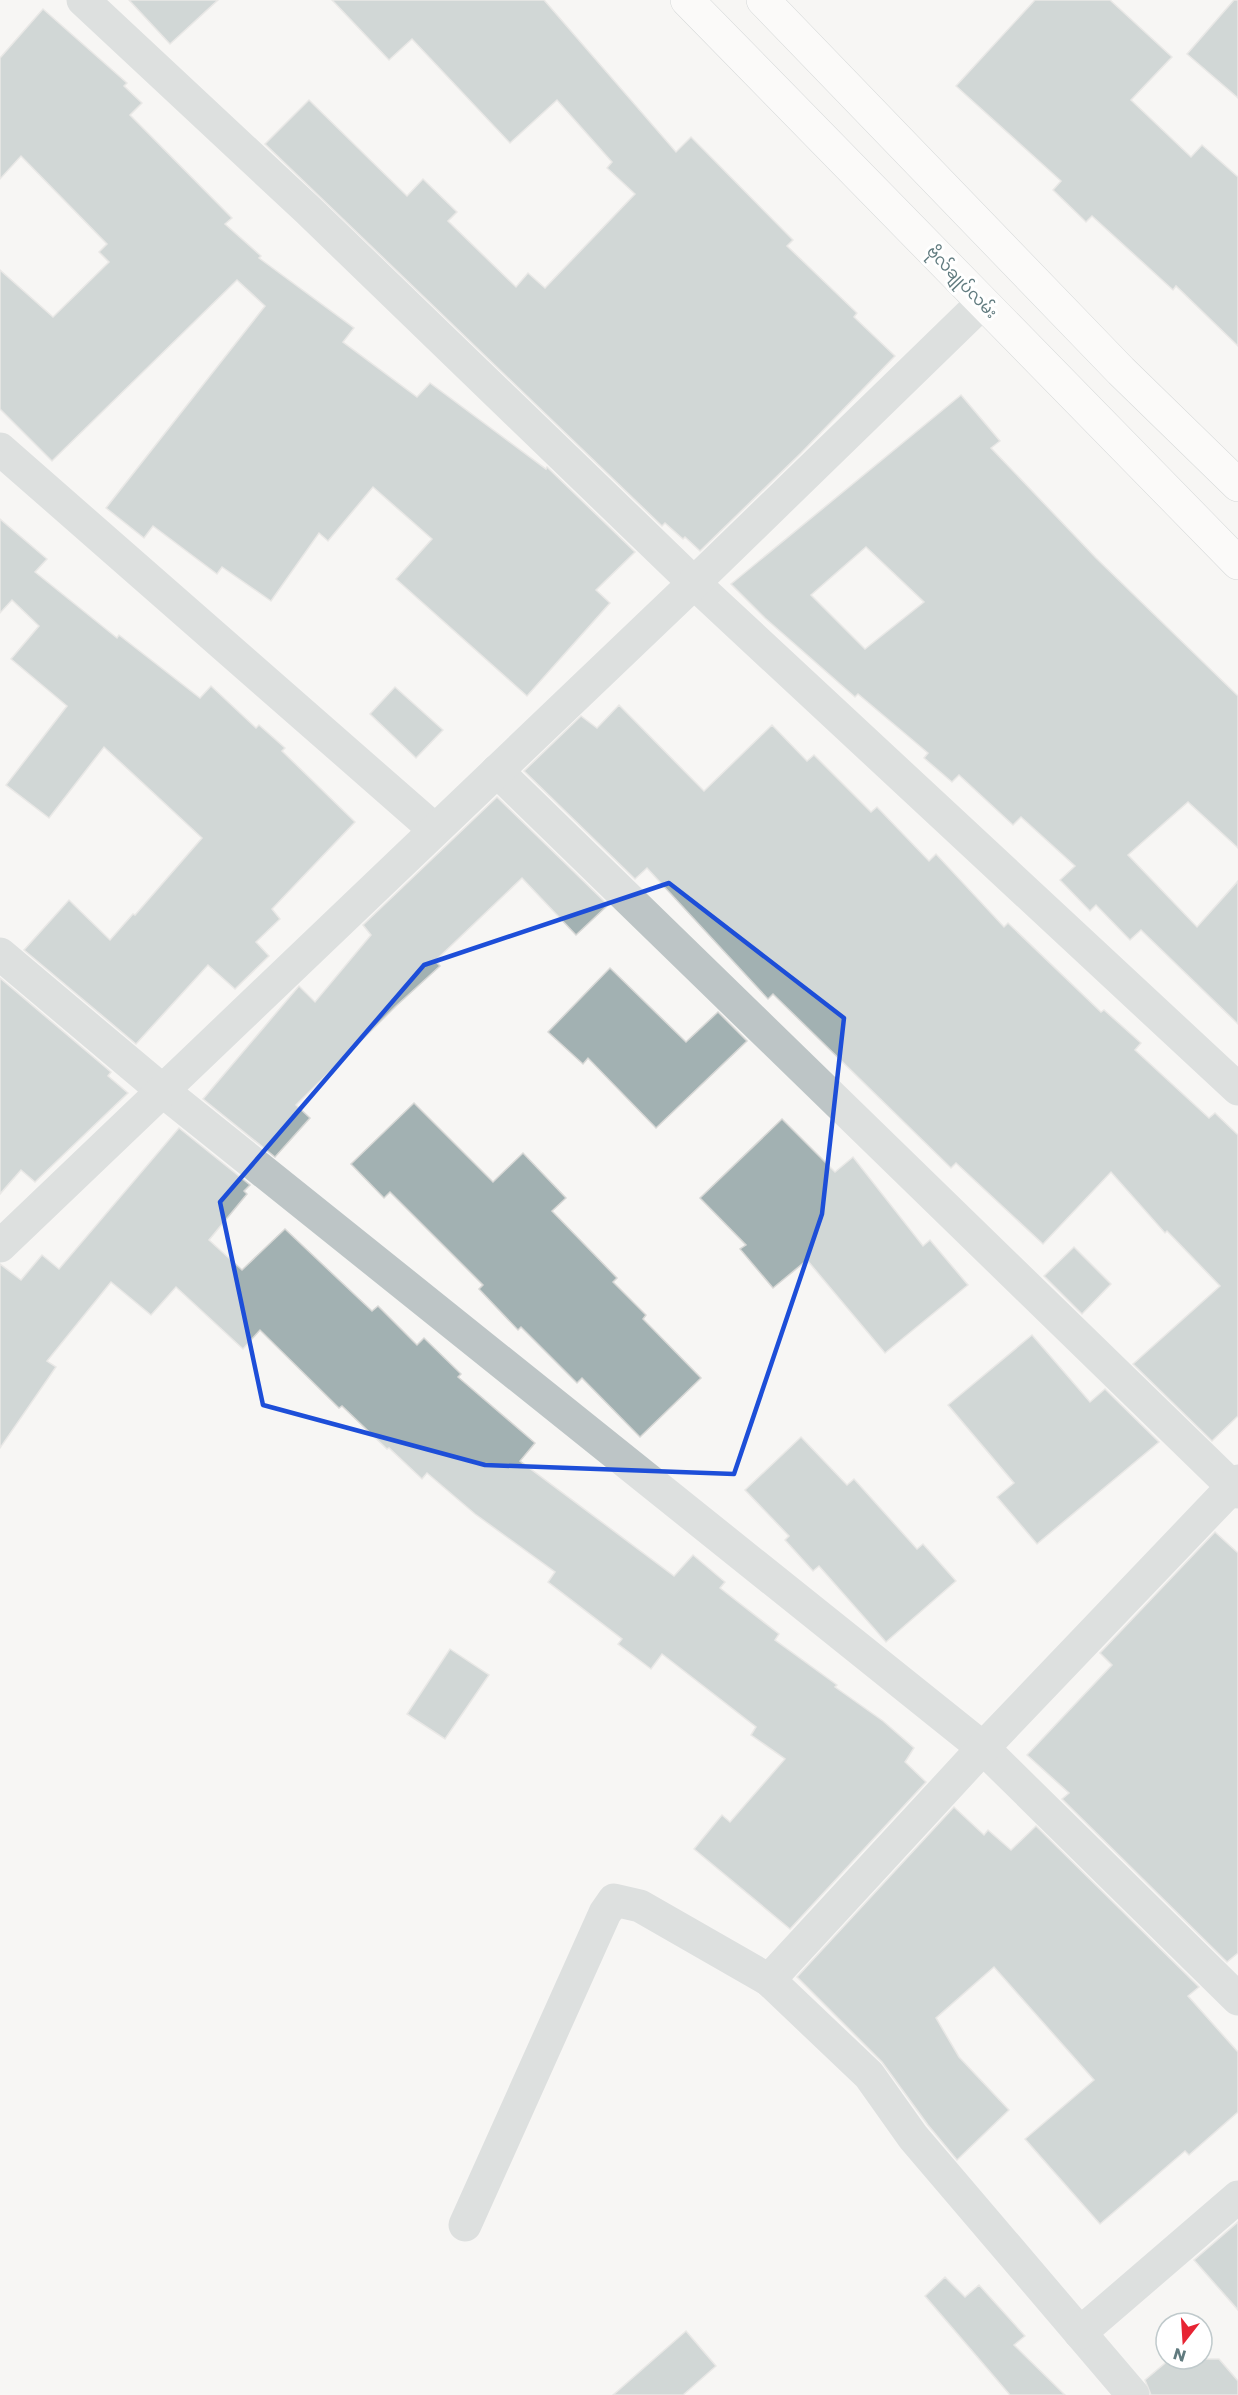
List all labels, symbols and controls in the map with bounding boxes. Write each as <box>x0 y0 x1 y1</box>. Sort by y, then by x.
street label: ဗိုလ်ချုပ်လမ်း <box>919 241 1003 326</box>
north arrow <box>1154 2311 1214 2371</box>
text: N <box>1171 2342 1189 2368</box>

